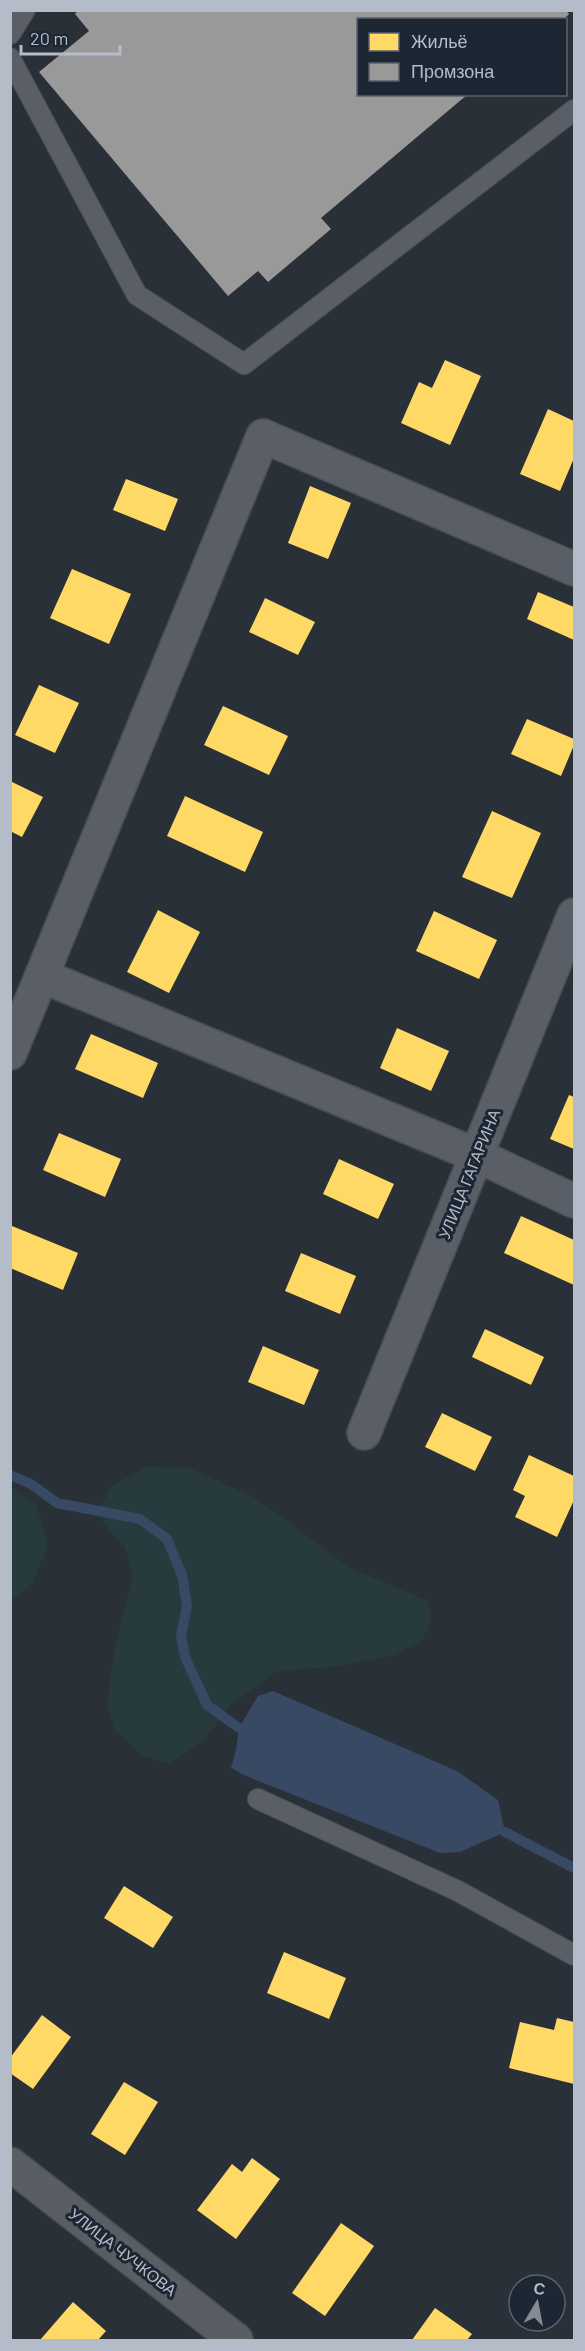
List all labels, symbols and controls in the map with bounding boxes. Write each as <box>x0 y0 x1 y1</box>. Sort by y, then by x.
scale bar <box>21 18 120 56</box>
legend <box>357 18 567 96</box>
text: 20 m <box>30 27 68 49</box>
text: Жильё <box>411 30 468 52</box>
text: Промзона <box>411 60 495 82</box>
street label: УЛИЦА ГАГАРИНА <box>434 1106 503 1241</box>
street label: УЛИЦА ЧУЧКОВА <box>66 2204 181 2300</box>
north arrow <box>507 2273 567 2333</box>
text: С <box>532 2277 547 2298</box>

